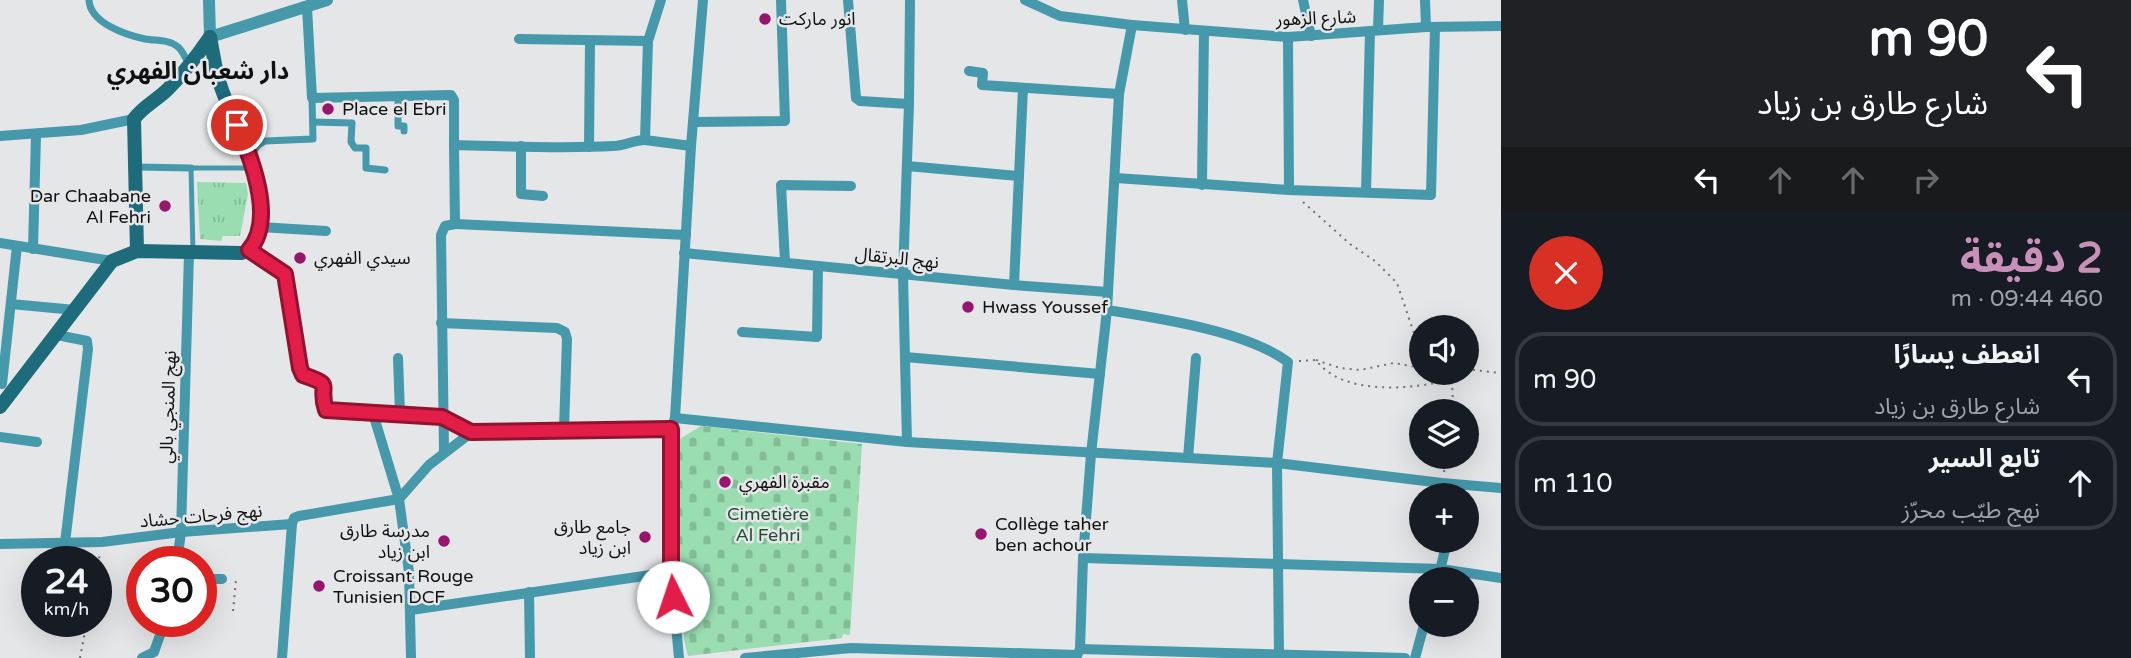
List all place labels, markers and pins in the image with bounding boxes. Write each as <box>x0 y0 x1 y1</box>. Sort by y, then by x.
place label: انور ماركت <box>779 8 856 30</box>
marker: انور ماركت <box>757 11 773 27</box>
pin <box>207 95 267 155</box>
place label: Place el Ebri <box>342 98 447 120</box>
marker: Place el Ebri <box>320 101 336 117</box>
place label: Dar Chaabane Al Fehri <box>30 185 151 228</box>
marker: Dar Chaabane Al Fehri <box>157 198 173 214</box>
place label: سيدي الفهري <box>314 247 411 271</box>
marker: سيدي الفهري <box>292 250 308 266</box>
place label: Hwass Youssef <box>982 296 1108 318</box>
marker: Hwass Youssef <box>960 299 976 315</box>
place label: مقبرة الفهري <box>739 471 830 495</box>
marker: مقبرة الفهري <box>717 474 733 490</box>
place label: Collège taher ben achour <box>995 513 1109 556</box>
place label: جامع طارق ابن زياد <box>554 516 631 559</box>
place label: مدرسة طارق ابن زياد <box>340 520 430 563</box>
marker: Collège taher ben achour <box>973 526 989 542</box>
marker: جامع طارق ابن زياد <box>637 529 653 545</box>
marker: مدرسة طارق ابن زياد <box>436 533 452 549</box>
place label: Croissant Rouge Tunisien DCF <box>333 565 473 608</box>
marker: Croissant Rouge Tunisien DCF <box>311 578 327 594</box>

